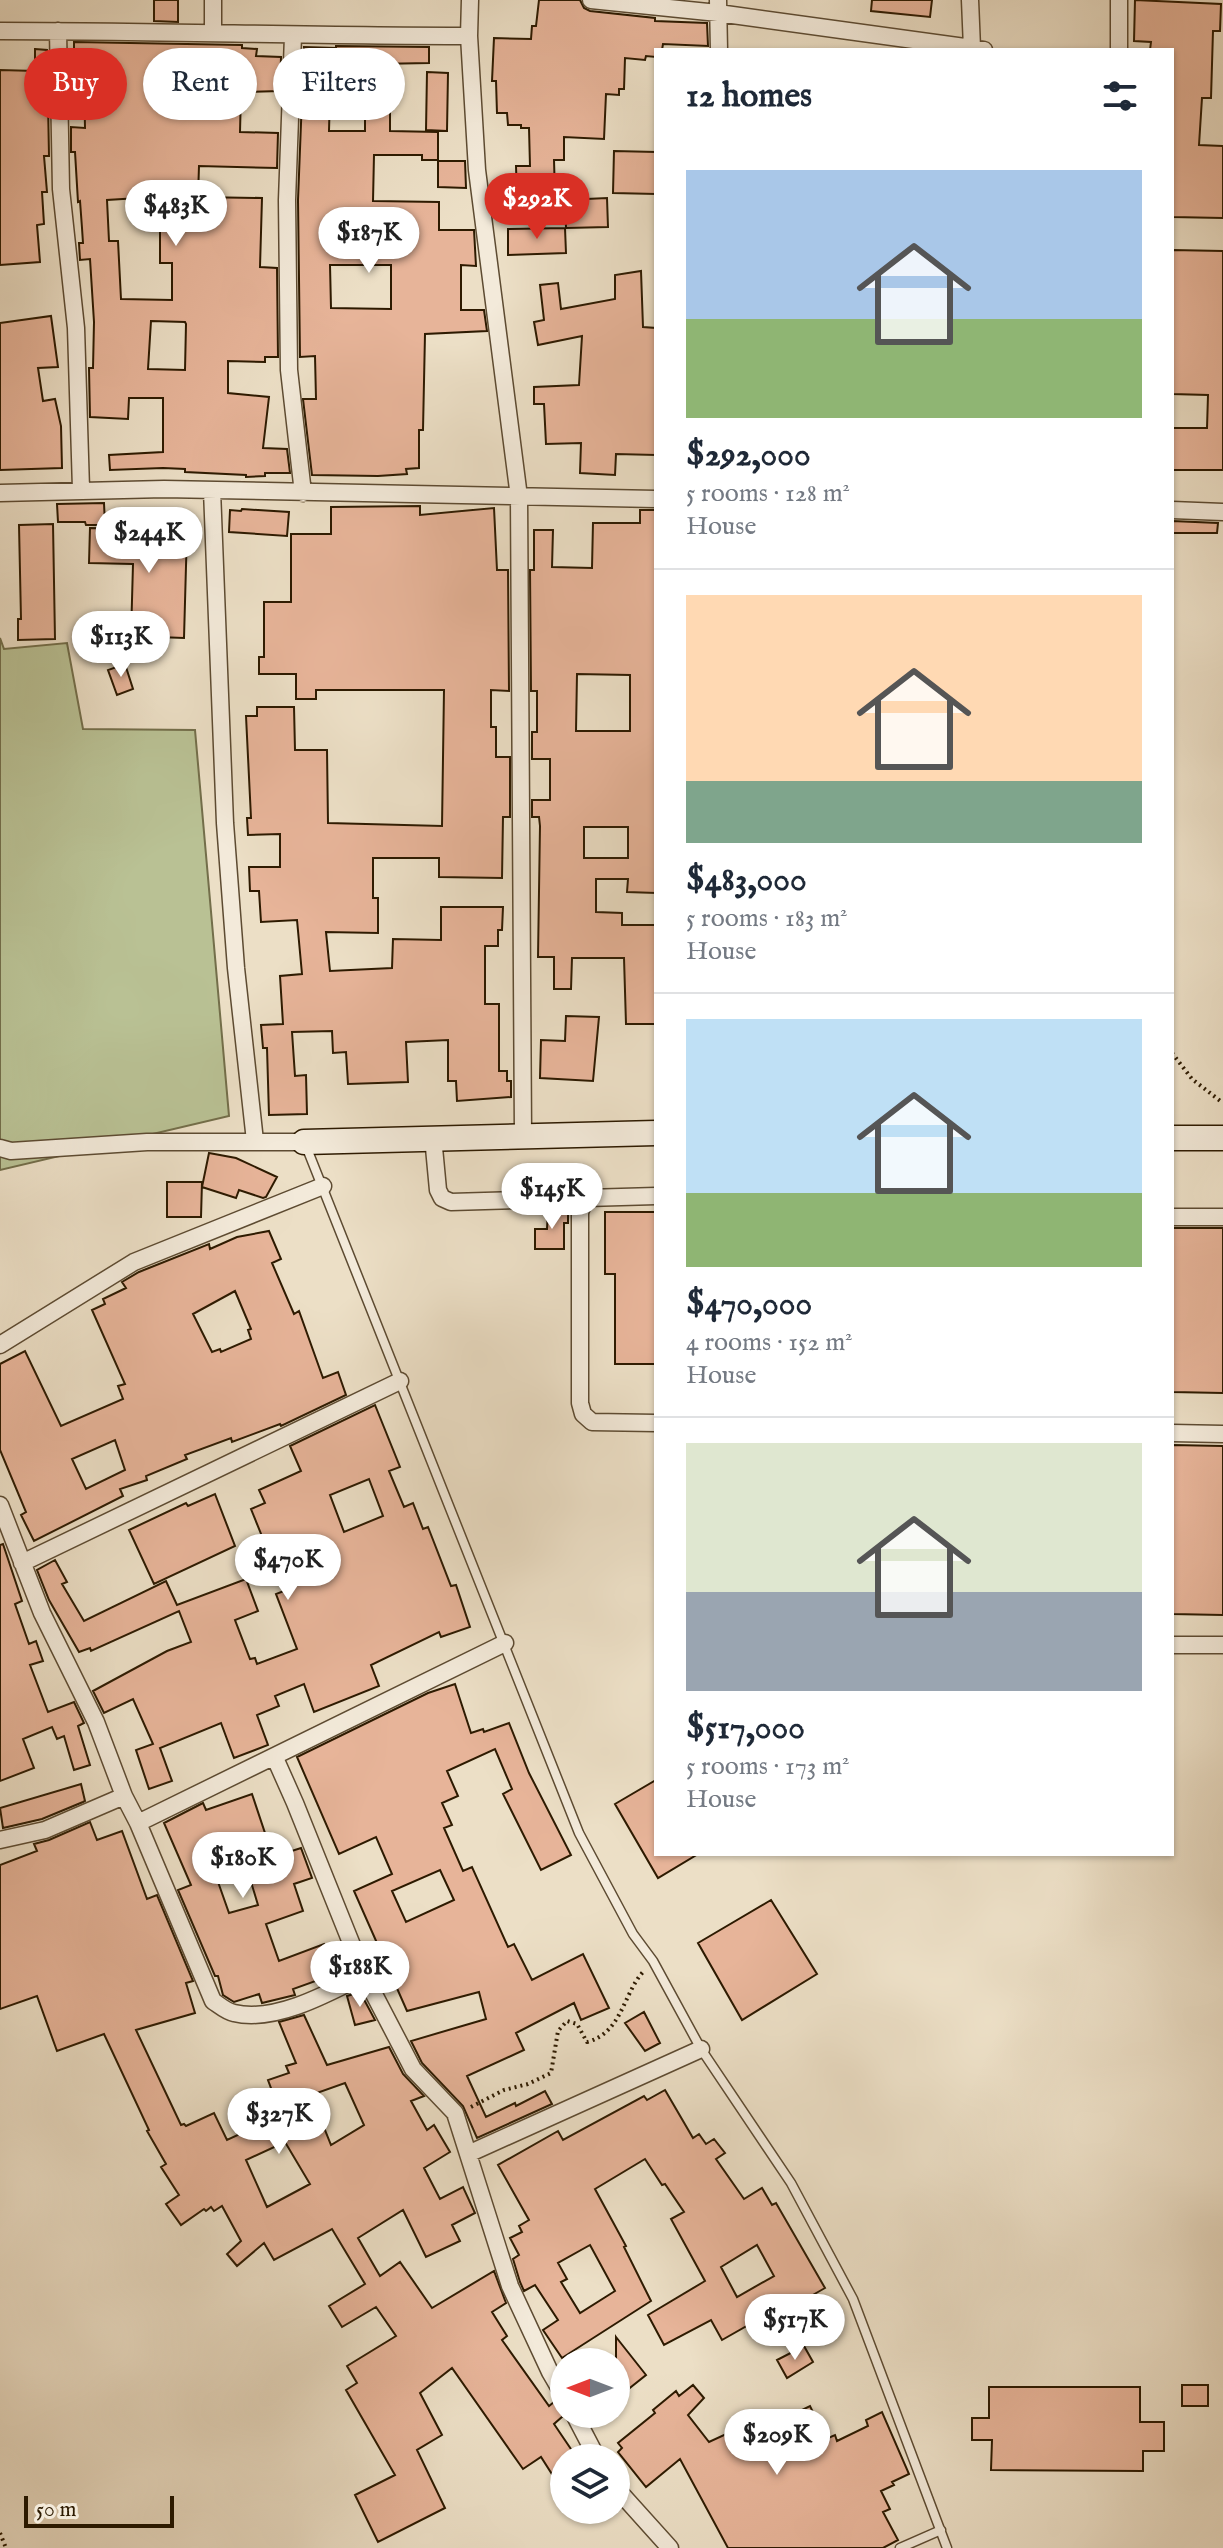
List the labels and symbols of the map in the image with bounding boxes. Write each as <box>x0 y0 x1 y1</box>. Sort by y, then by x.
pin: $292K <box>481 173 593 241</box>
pin: $483K <box>120 180 232 248</box>
pin: $187K <box>313 207 425 275</box>
pin: $244K <box>93 507 205 575</box>
pin: $113K <box>65 611 177 679</box>
pin: $145K <box>496 1163 608 1231</box>
pin: $470K <box>232 1534 344 1602</box>
pin: $180K <box>187 1832 299 1900</box>
pin: $188K <box>304 1941 416 2009</box>
pin: $327K <box>223 2088 335 2156</box>
pin: $517K <box>739 2294 851 2362</box>
north arrow <box>550 2348 630 2428</box>
pin: $209K <box>721 2409 833 2477</box>
scale bar <box>24 2492 174 2528</box>

